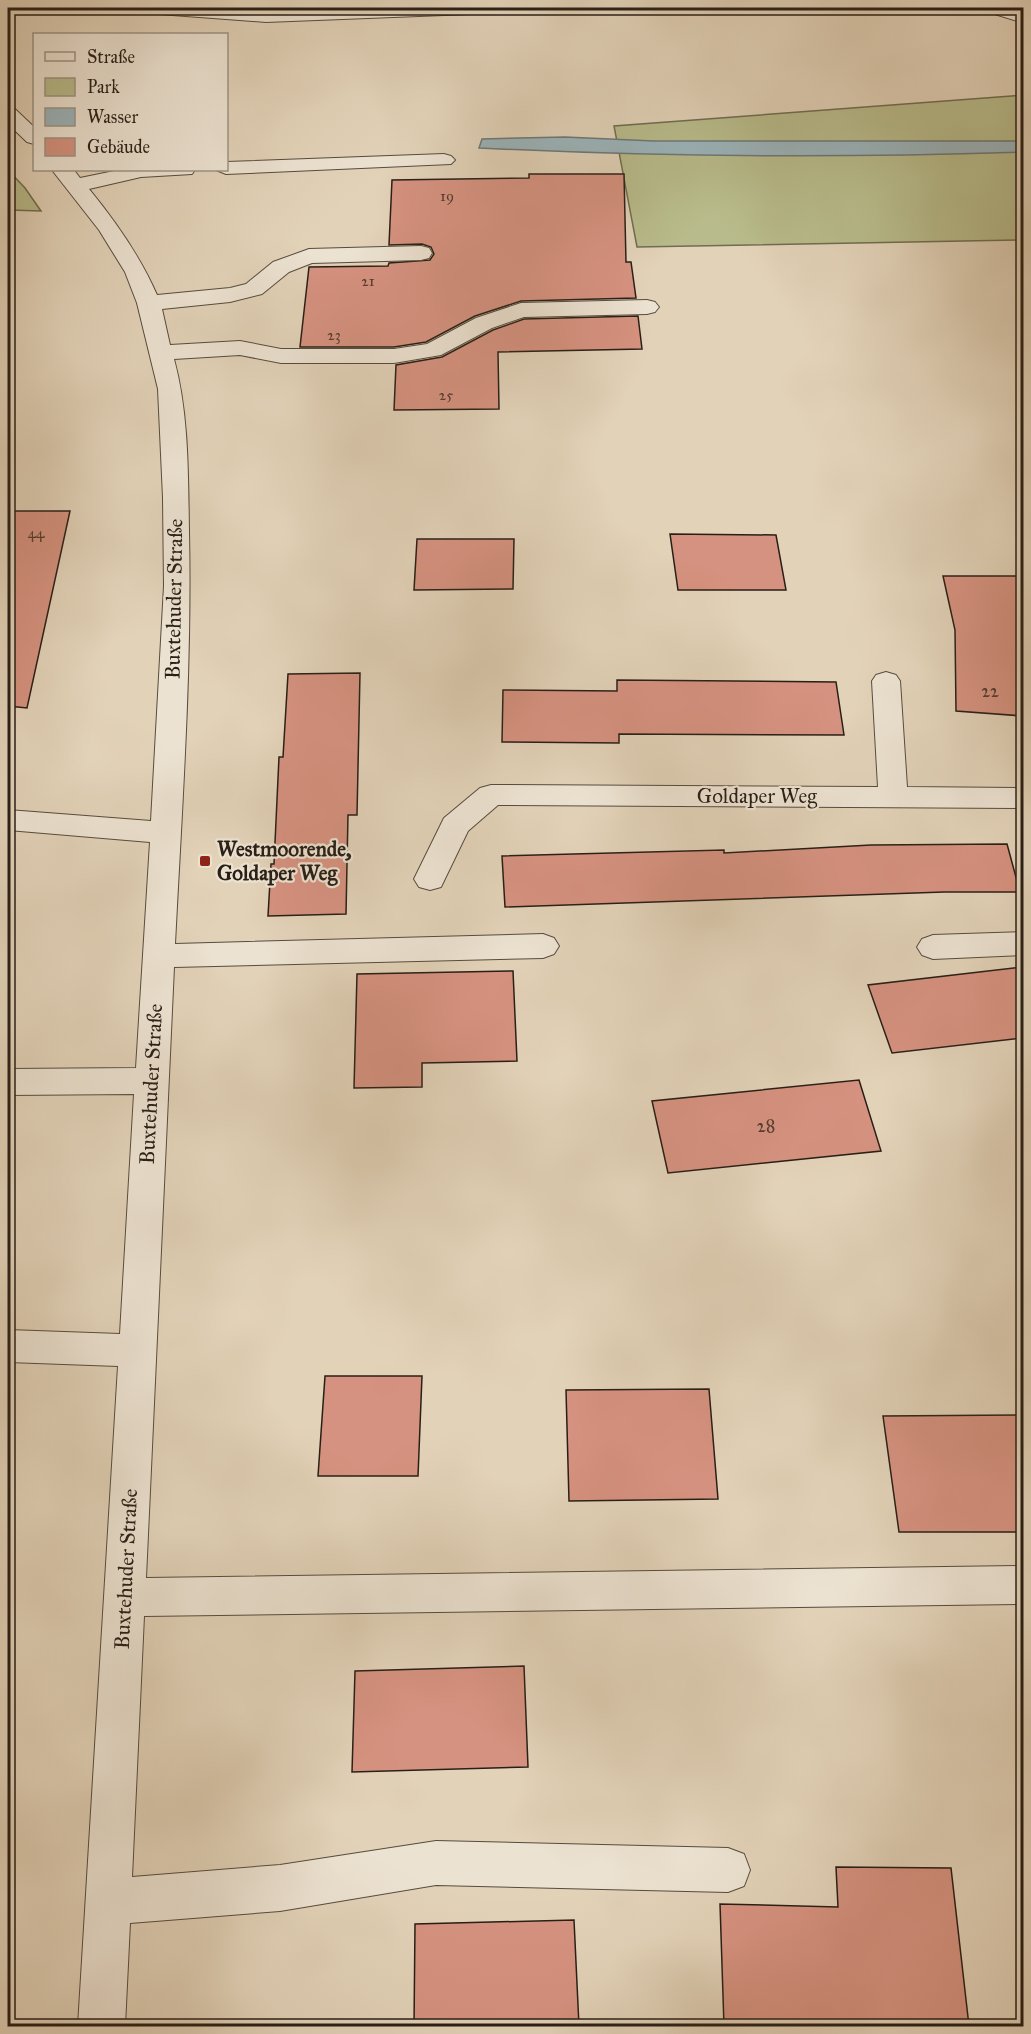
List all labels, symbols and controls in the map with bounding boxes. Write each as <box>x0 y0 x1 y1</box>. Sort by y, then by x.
legend <box>33 33 228 171</box>
text: Straße <box>87 46 135 68</box>
text: Park <box>87 76 120 98</box>
text: Wasser <box>87 106 138 128</box>
text: Gebäude <box>87 136 150 158</box>
house number: 19 <box>440 187 454 205</box>
house number: 21 <box>361 272 375 290</box>
house number: 23 <box>327 326 341 344</box>
house number: 25 <box>439 386 453 404</box>
street label: Buxtehuder Straße <box>160 518 188 680</box>
house number: 44 <box>28 524 45 542</box>
house number: 22 <box>981 680 999 702</box>
street label: Goldaper Weg <box>697 783 817 809</box>
place label: Westmoorende, Goldaper Weg <box>217 836 352 886</box>
marker: Westmoorende, Goldaper Weg <box>198 854 212 868</box>
street label: Buxtehuder Straße <box>134 1003 168 1165</box>
house number: 28 <box>757 1115 775 1137</box>
street label: Buxtehuder Straße <box>109 1488 143 1650</box>

